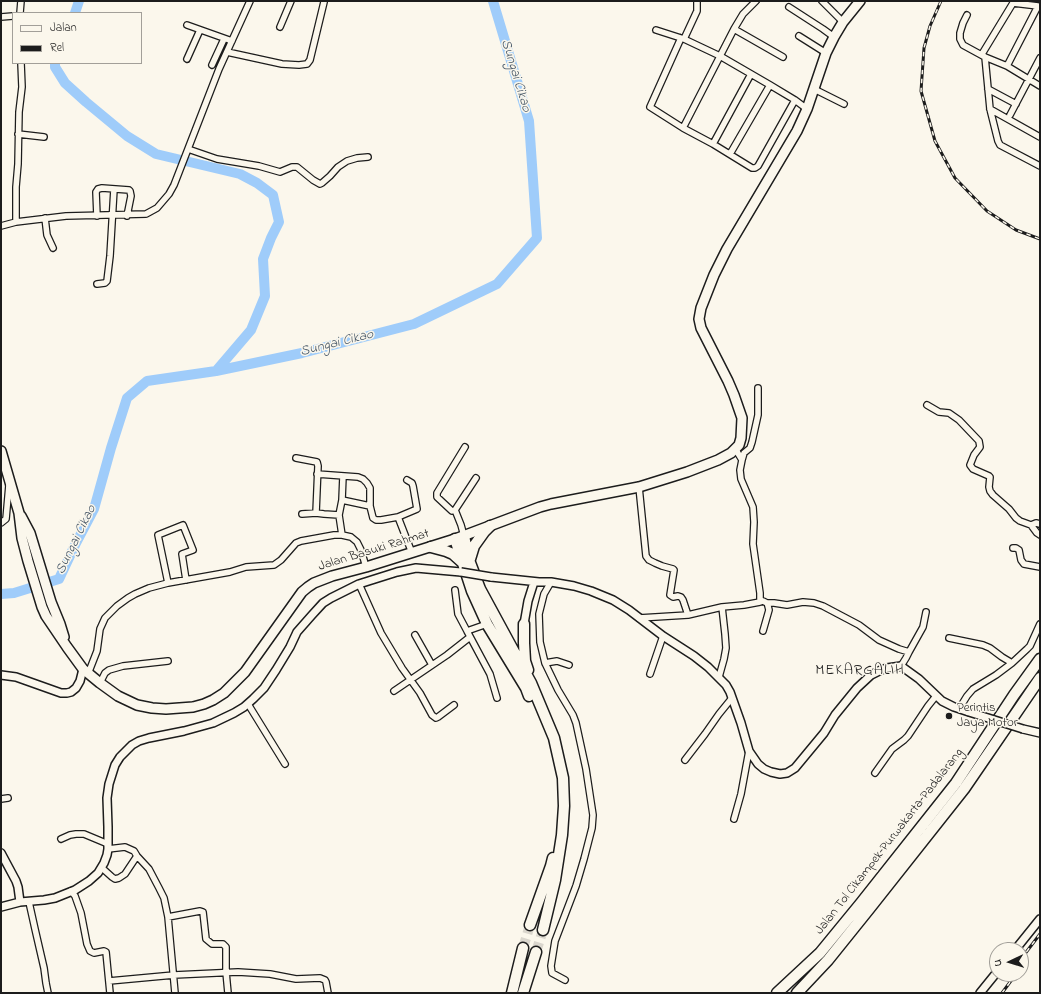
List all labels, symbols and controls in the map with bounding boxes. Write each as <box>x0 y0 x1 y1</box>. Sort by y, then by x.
legend <box>12 12 142 64</box>
text: Jalan <box>50 19 77 37</box>
water label: Sungai Cikao <box>496 38 534 114</box>
text: Rel <box>50 39 64 57</box>
water label: Sungai Cikao <box>299 327 375 361</box>
water label: Sungai Cikao <box>53 503 101 577</box>
street label: Jalan Basuki Rahmat <box>317 527 431 575</box>
district label: MEKARGALIH <box>815 663 905 681</box>
place label: Perintis Jaya Motor <box>957 701 1018 732</box>
marker: Perintis Jaya Motor <box>944 711 954 721</box>
street label: Jalan Tol Cikampek–Purwakarta–Padalarang <box>813 746 967 938</box>
north arrow <box>989 942 1029 982</box>
text: U <box>990 959 1006 967</box>

